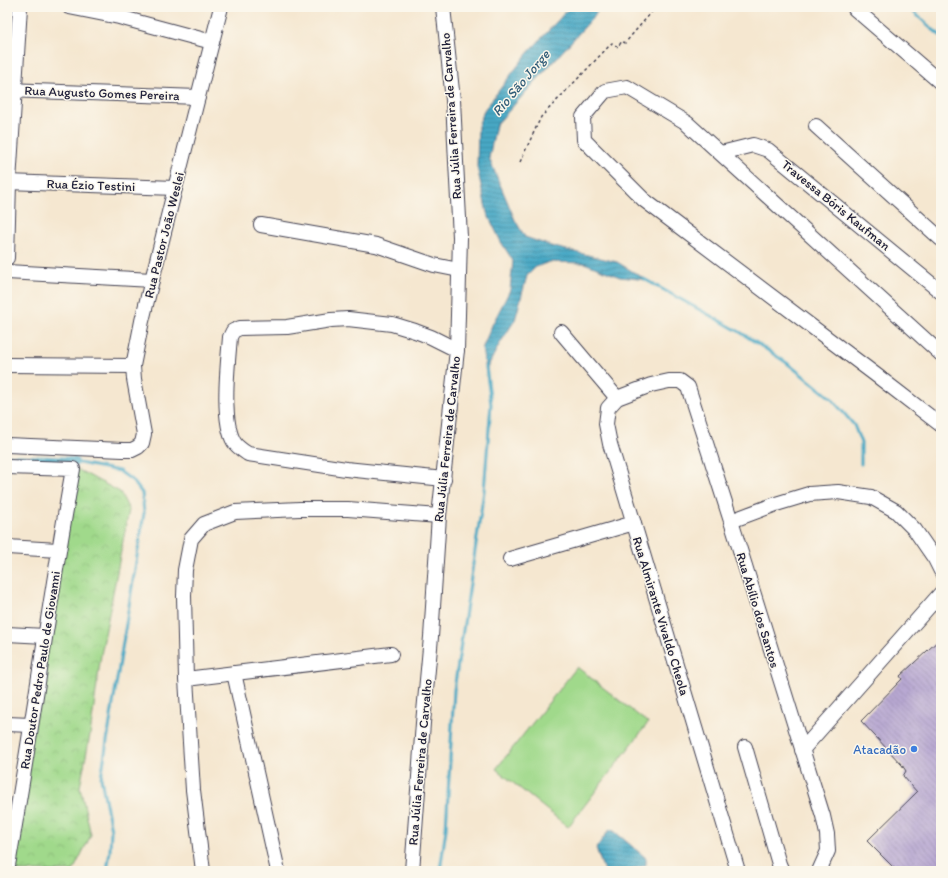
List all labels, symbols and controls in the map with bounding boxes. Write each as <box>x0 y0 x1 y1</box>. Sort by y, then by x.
street label: Rua Júlia Ferreira de Carvalho <box>438 32 464 200</box>
water label: Rio São Jorge <box>488 45 554 120</box>
street label: Rua Augusto Gomes Pereira <box>24 83 180 103</box>
street label: Travessa Bóris Kaufman <box>779 157 894 254</box>
street label: Rua Pastor João Weslei <box>141 170 187 300</box>
street label: Rua Ézio Testini <box>46 176 136 194</box>
street label: Rua Júlia Ferreira de Carvalho <box>431 355 463 523</box>
street label: Rua Almirante Vivaldo Cheola <box>630 535 693 698</box>
street label: Rua Abílio dos Santos <box>733 550 783 670</box>
street label: Rua Doutor Pedro Paulo de Giovanni <box>17 570 63 770</box>
street label: Rua Júlia Ferreira de Carvalho <box>405 678 435 846</box>
place label: Atacadão <box>853 742 906 757</box>
marker: Atacadão <box>909 744 919 754</box>

